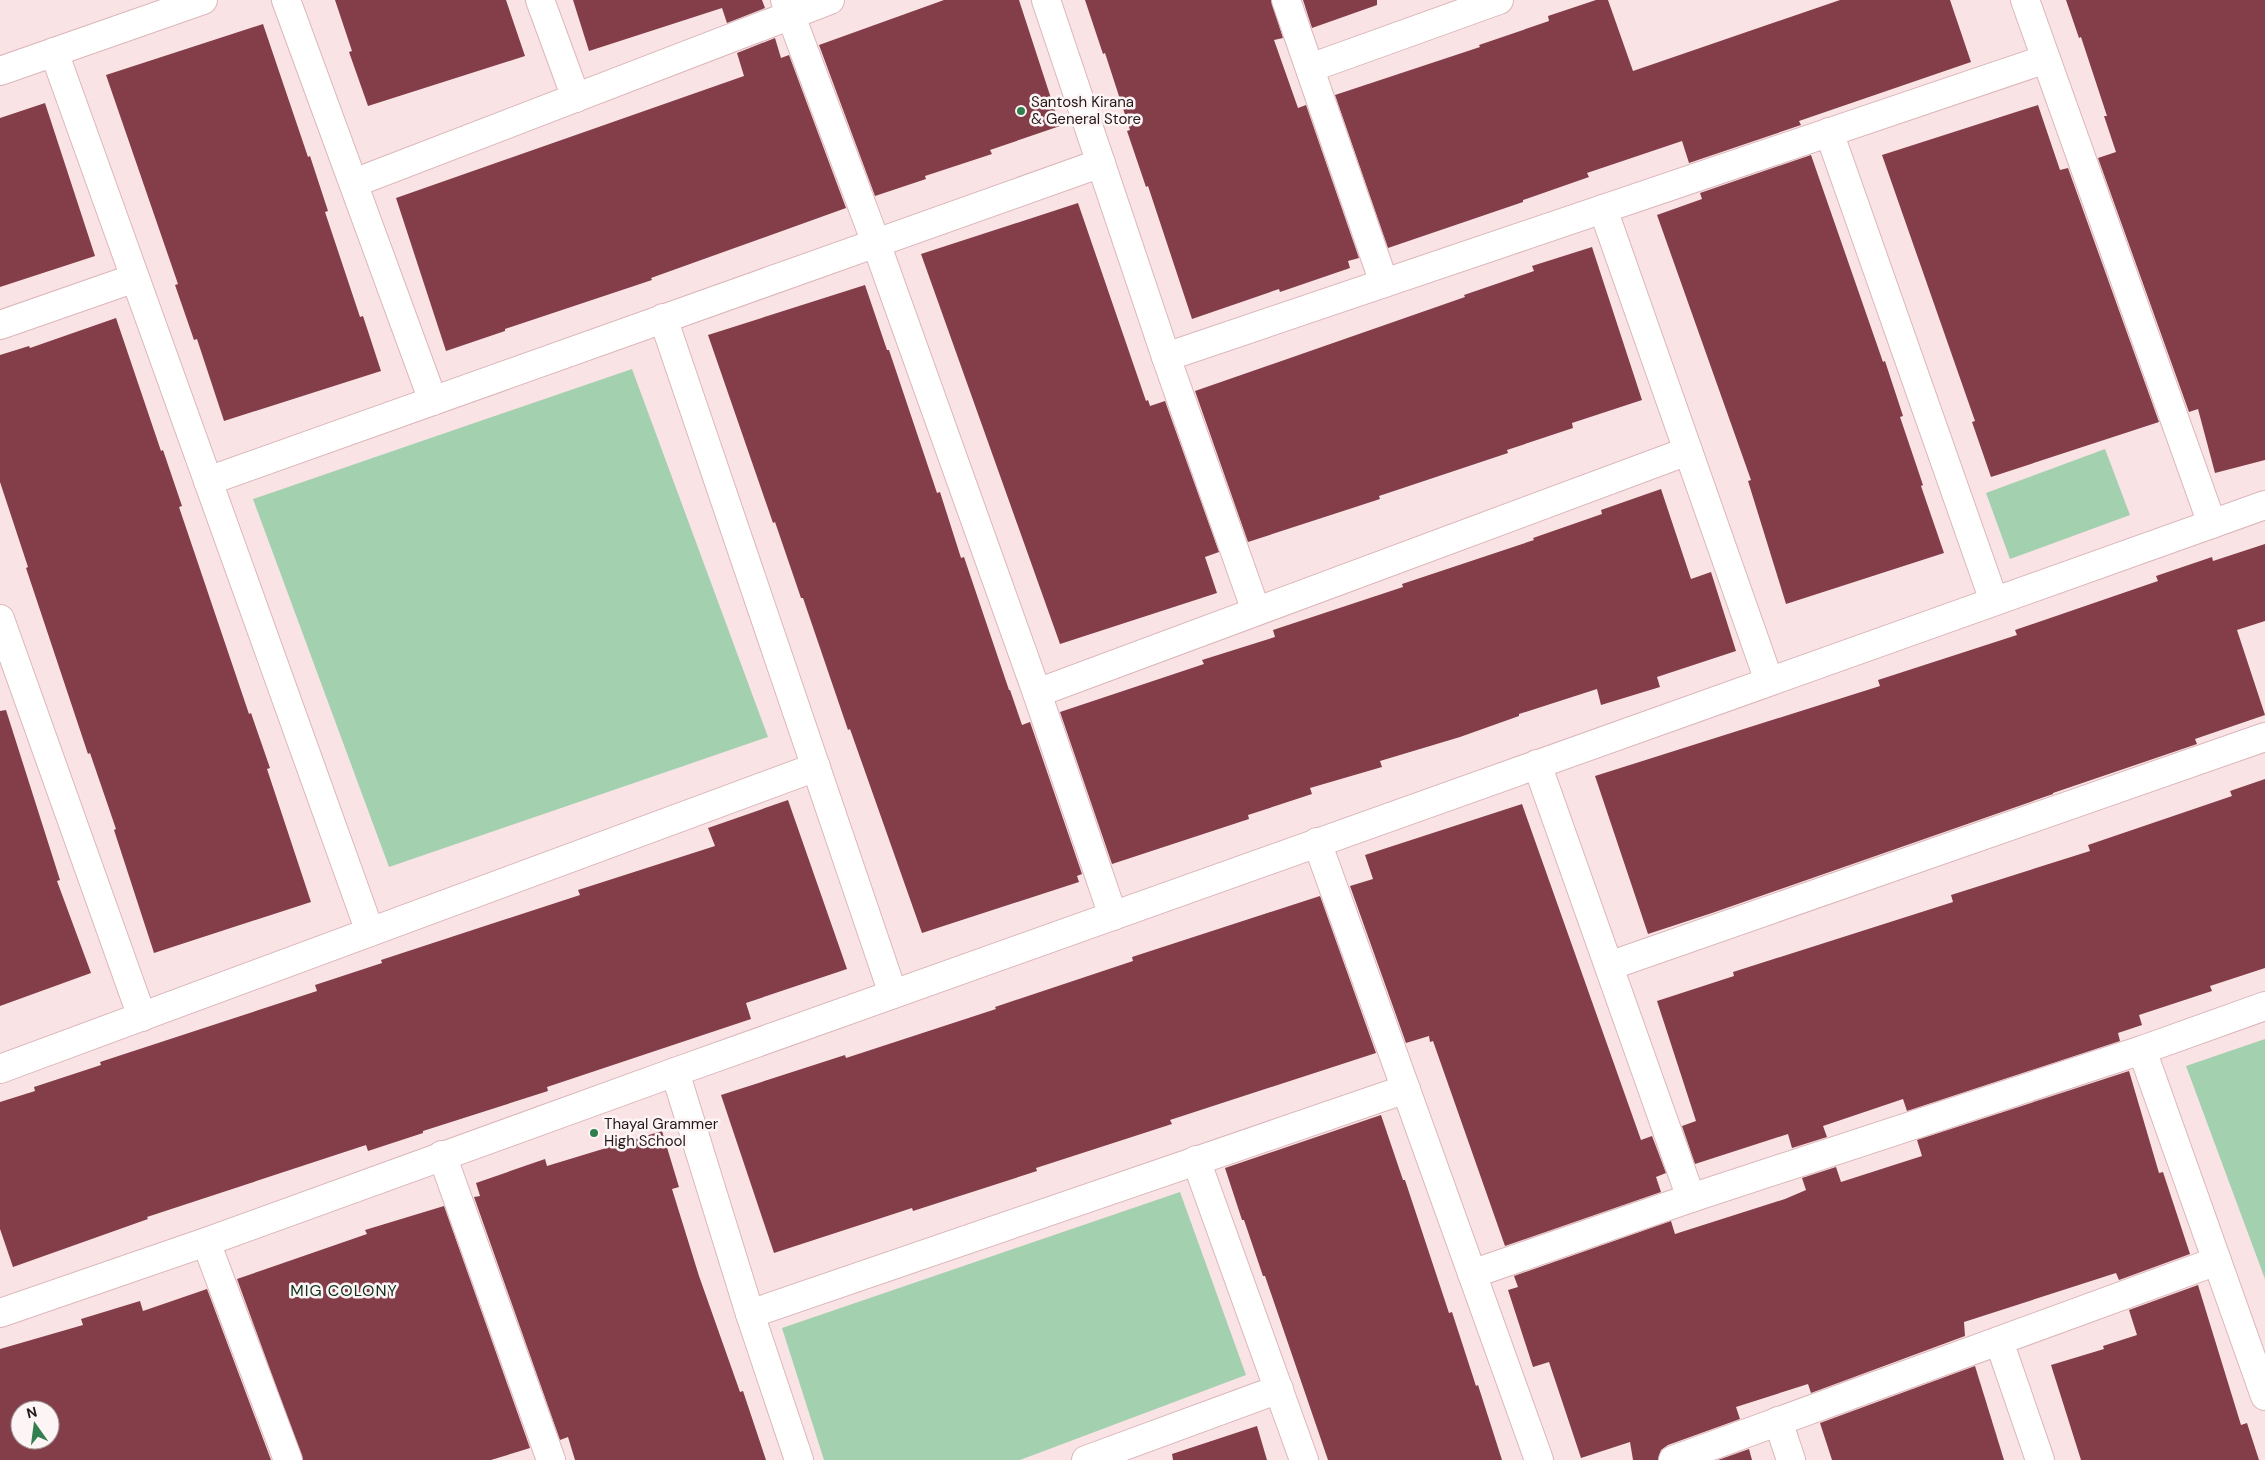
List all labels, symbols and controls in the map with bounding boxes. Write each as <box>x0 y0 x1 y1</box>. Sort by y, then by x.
place label: Santosh Kirana & General Store <box>1031 92 1141 129</box>
marker: Santosh Kirana & General Store <box>1015 105 1027 117</box>
place label: Thayal Grammer High School <box>604 1114 719 1151</box>
marker: Thayal Grammer High School <box>588 1127 600 1139</box>
district label: MIG COLONY <box>290 1280 398 1301</box>
north arrow <box>10 1400 60 1450</box>
text: N <box>25 1402 39 1422</box>

